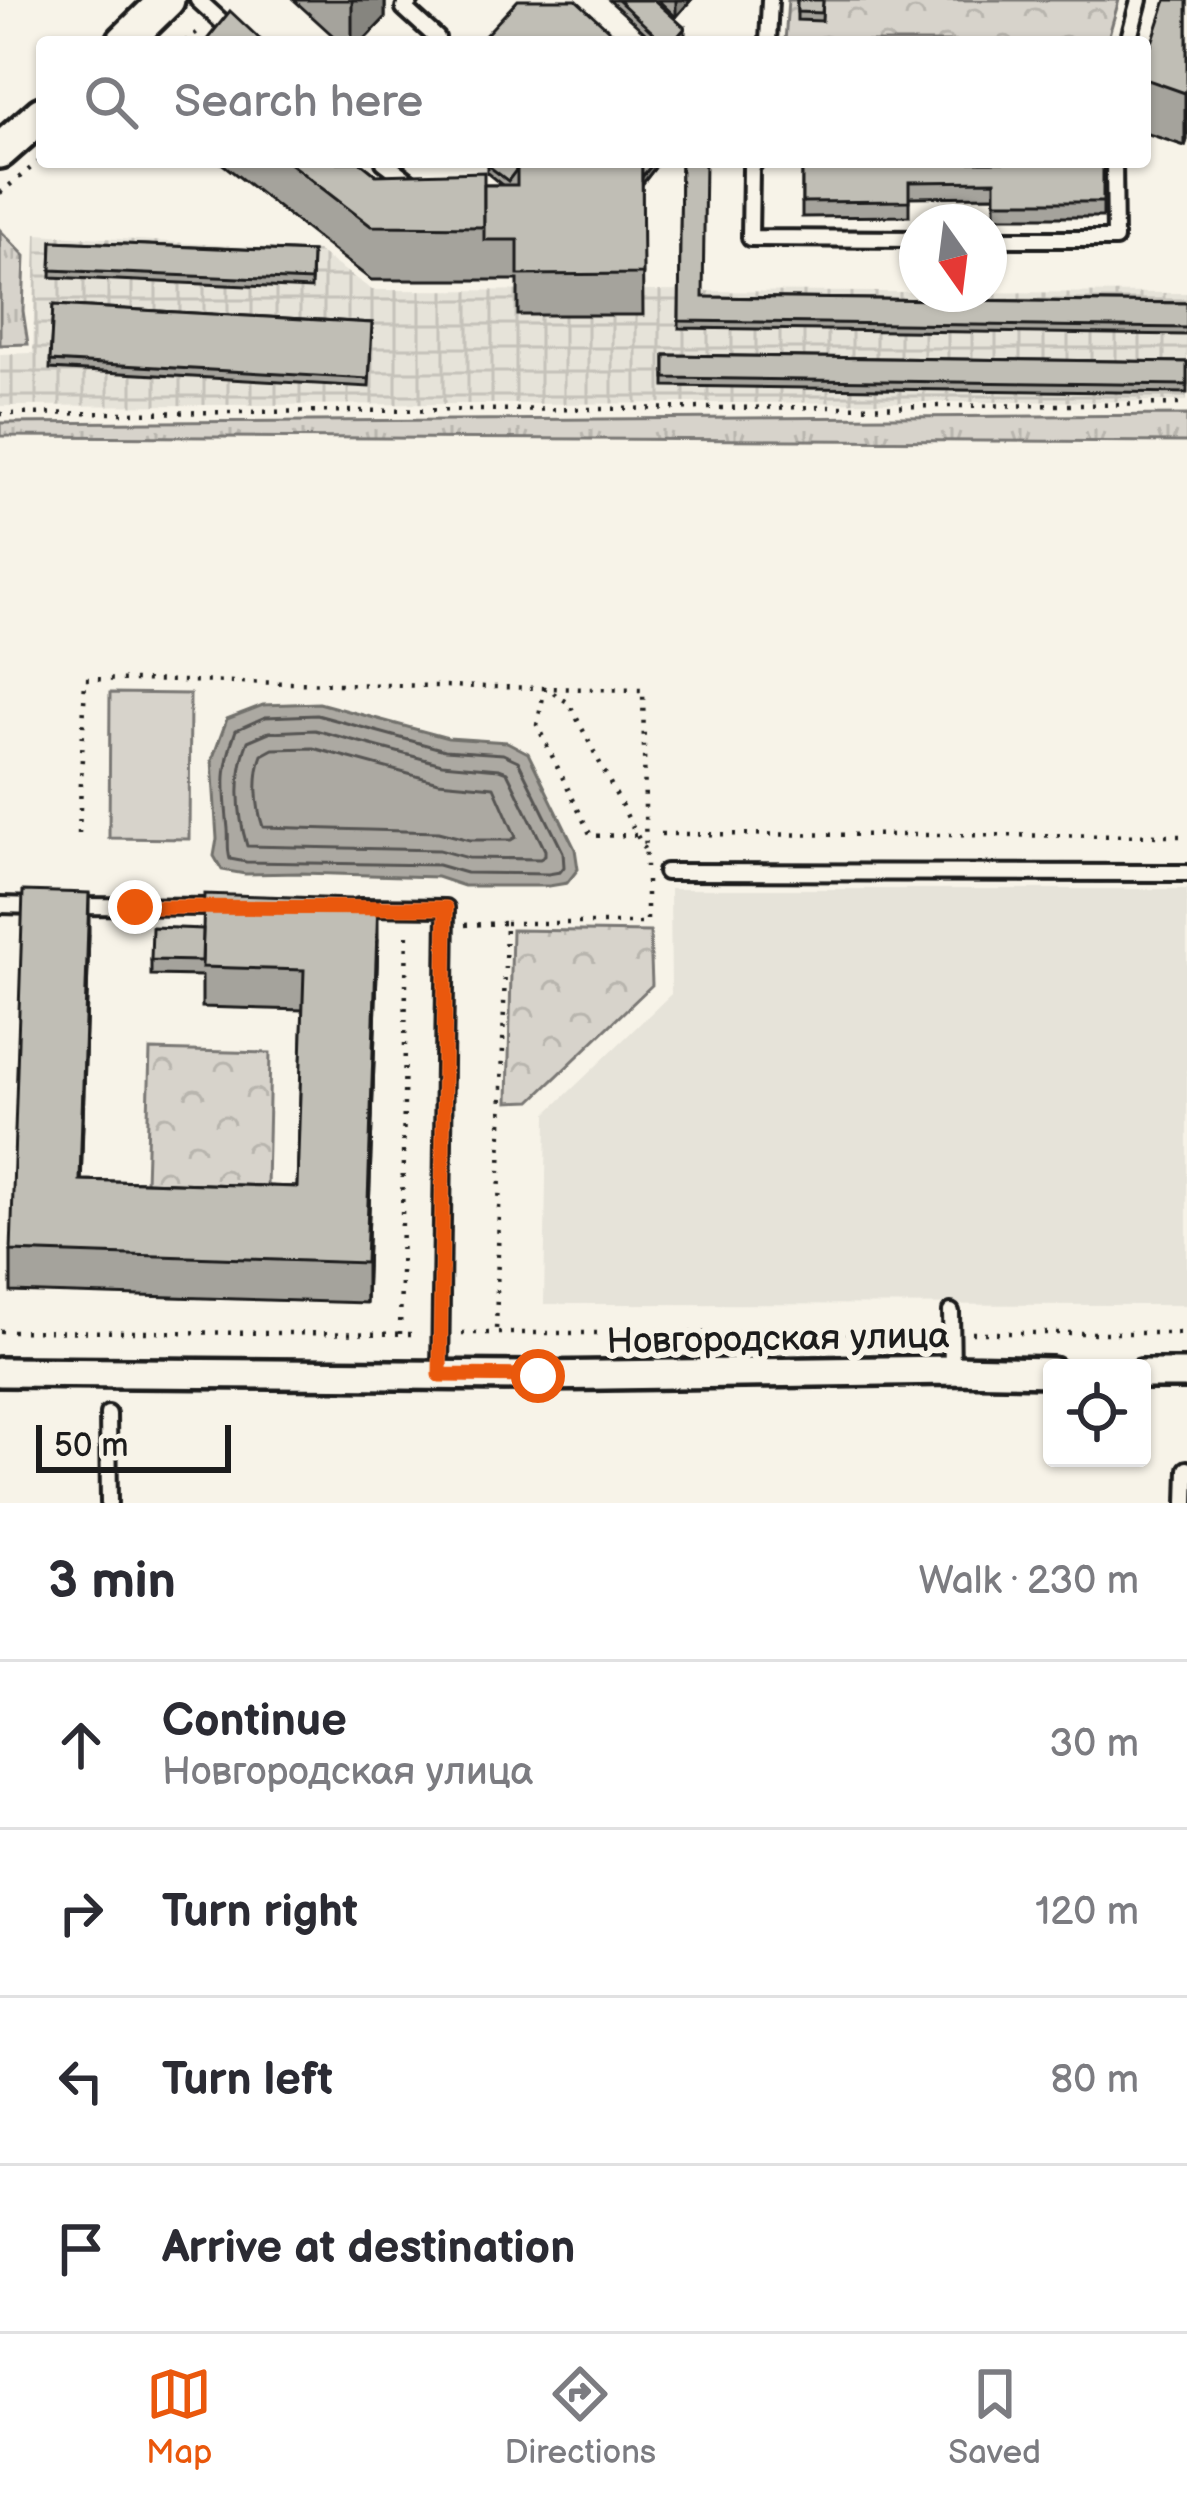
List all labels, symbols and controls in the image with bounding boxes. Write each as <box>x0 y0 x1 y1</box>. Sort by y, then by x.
search box <box>36 36 1151 168</box>
icon: search <box>78 69 144 135</box>
text: Search here <box>174 75 423 130</box>
north arrow <box>899 204 1007 312</box>
route end <box>108 880 162 934</box>
street label: Новгородская улица <box>606 1315 950 1364</box>
route start <box>511 1349 565 1403</box>
map controls <box>1043 1359 1151 1467</box>
button: locate <box>1043 1359 1151 1467</box>
scale bar <box>36 1419 231 1472</box>
text: 50 m <box>54 1426 129 1466</box>
text: 3 min <box>48 1551 176 1612</box>
text: Walk · 230 m <box>918 1558 1139 1605</box>
text: Continue <box>162 1694 347 1749</box>
icon: ahead <box>48 1712 114 1778</box>
text: 30 m <box>1049 1721 1139 1768</box>
text: Новгородская улица <box>162 1749 534 1796</box>
icon: right <box>48 1880 114 1946</box>
text: Turn right <box>162 1885 358 1940</box>
text: 120 m <box>1035 1889 1139 1936</box>
icon: left <box>48 2048 114 2114</box>
text: Turn left <box>162 2053 333 2108</box>
text: 80 m <box>1051 2057 1139 2104</box>
icon: arrive <box>48 2216 114 2282</box>
text: Arrive at destination <box>162 2221 575 2276</box>
tab: Map <box>146 2361 212 2473</box>
tab: Directions <box>505 2361 656 2473</box>
tab: Saved <box>948 2361 1041 2473</box>

